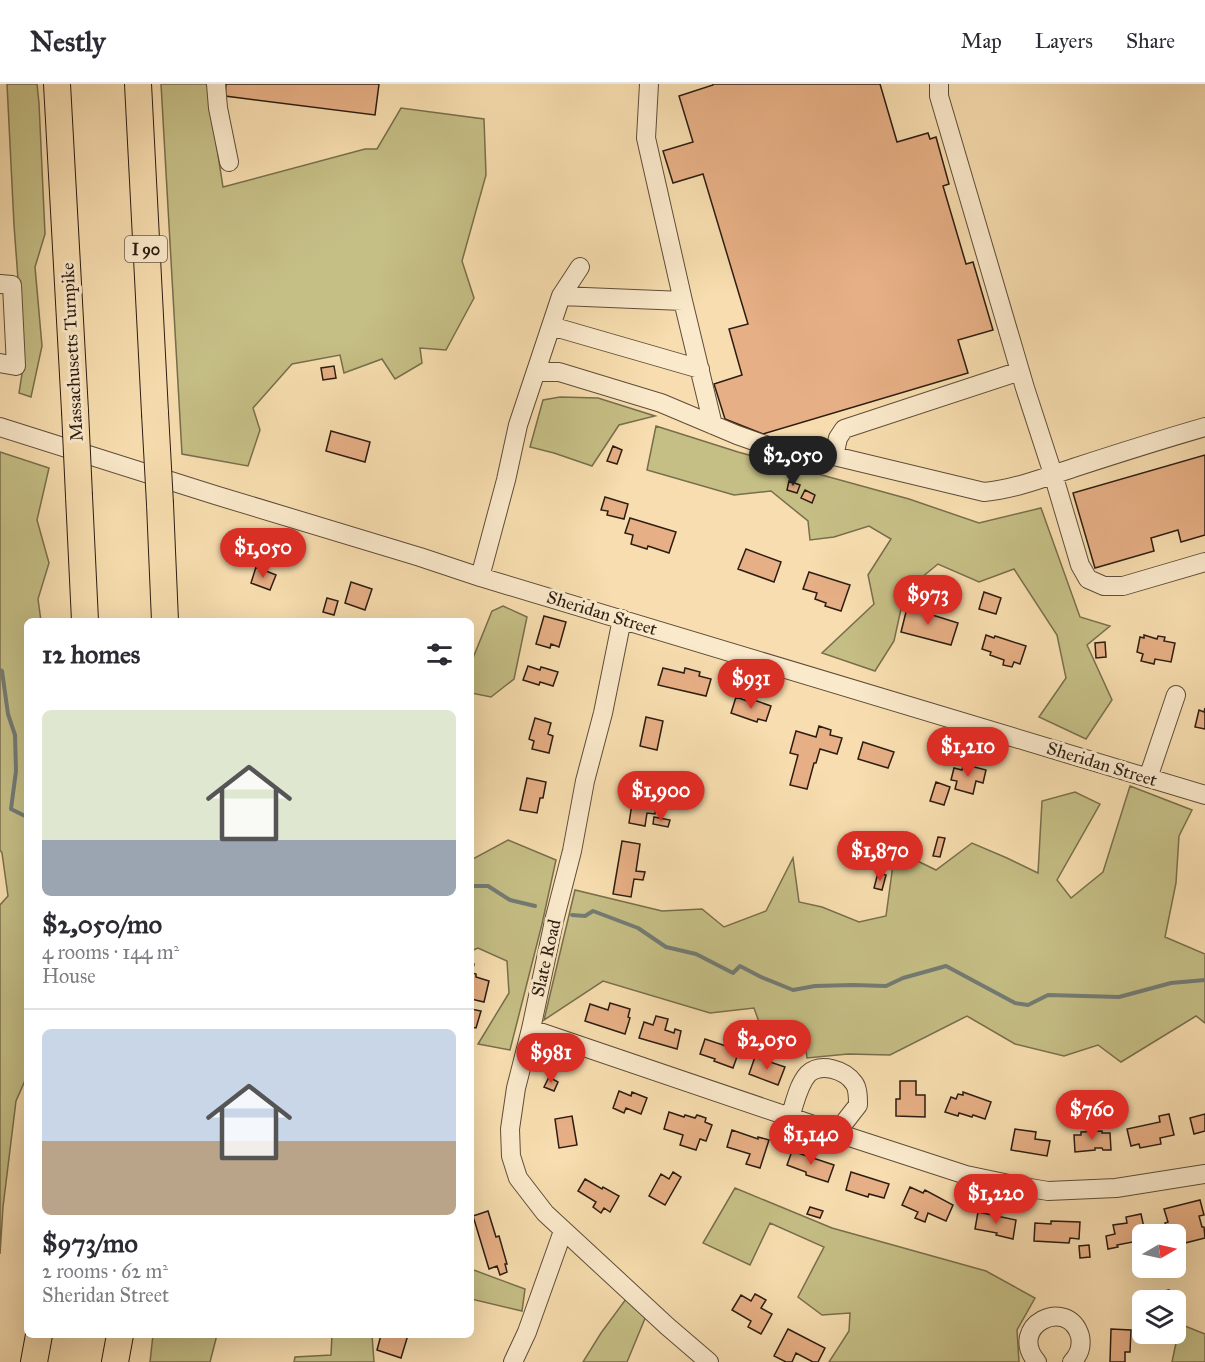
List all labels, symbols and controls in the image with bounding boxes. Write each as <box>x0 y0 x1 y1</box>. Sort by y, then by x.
text: Nestly <box>30 24 105 59</box>
text: Map <box>961 28 1002 54</box>
text: Layers <box>1035 28 1093 54</box>
text: Share <box>1126 28 1175 54</box>
road number: I 90 <box>125 236 167 262</box>
street label: Massachusetts Turnpike <box>56 262 88 442</box>
pin: $2,050 <box>744 436 842 487</box>
text: $2,050 <box>763 443 823 467</box>
pin: $1,050 <box>214 528 312 579</box>
text: $1,050 <box>234 535 292 559</box>
pin: $973 <box>892 575 964 626</box>
text: $973 <box>907 582 949 606</box>
street label: Sheridan Street <box>544 586 661 640</box>
text: 12 homes <box>42 638 140 670</box>
icon: filters <box>423 638 456 671</box>
pin: $931 <box>715 659 787 710</box>
text: $931 <box>732 666 770 690</box>
pin: $1,210 <box>919 727 1017 778</box>
text: $1,210 <box>941 734 995 758</box>
street label: Sheridan Street <box>1044 737 1161 791</box>
icon: home <box>195 749 303 857</box>
pin: $1,900 <box>612 771 710 822</box>
text: $1,900 <box>632 778 690 802</box>
pin: $1,870 <box>831 831 929 882</box>
text: $1,870 <box>851 838 909 862</box>
text: $2,050/mo <box>42 908 162 940</box>
street label: Slate Road <box>526 917 566 999</box>
text: 4 rooms · 144 m² <box>42 940 179 964</box>
text: House <box>42 964 96 988</box>
pin: $2,050 <box>718 1020 816 1071</box>
text: $2,050 <box>737 1027 797 1051</box>
pin: $981 <box>515 1033 587 1084</box>
text: $981 <box>530 1040 572 1064</box>
icon: home <box>195 1068 303 1176</box>
pin: $760 <box>1056 1090 1128 1141</box>
text: $760 <box>1070 1097 1114 1121</box>
pin: $1,140 <box>762 1115 860 1166</box>
text: $1,140 <box>783 1122 839 1146</box>
pin: $1,220 <box>947 1174 1045 1225</box>
text: $1,220 <box>968 1181 1024 1205</box>
north arrow <box>1132 1224 1186 1278</box>
map controls <box>1132 1224 1186 1344</box>
text: $973/mo <box>42 1227 138 1259</box>
text: 2 rooms · 62 m² <box>42 1259 168 1283</box>
text: Sheridan Street <box>42 1283 169 1307</box>
button: layers <box>1132 1290 1186 1344</box>

